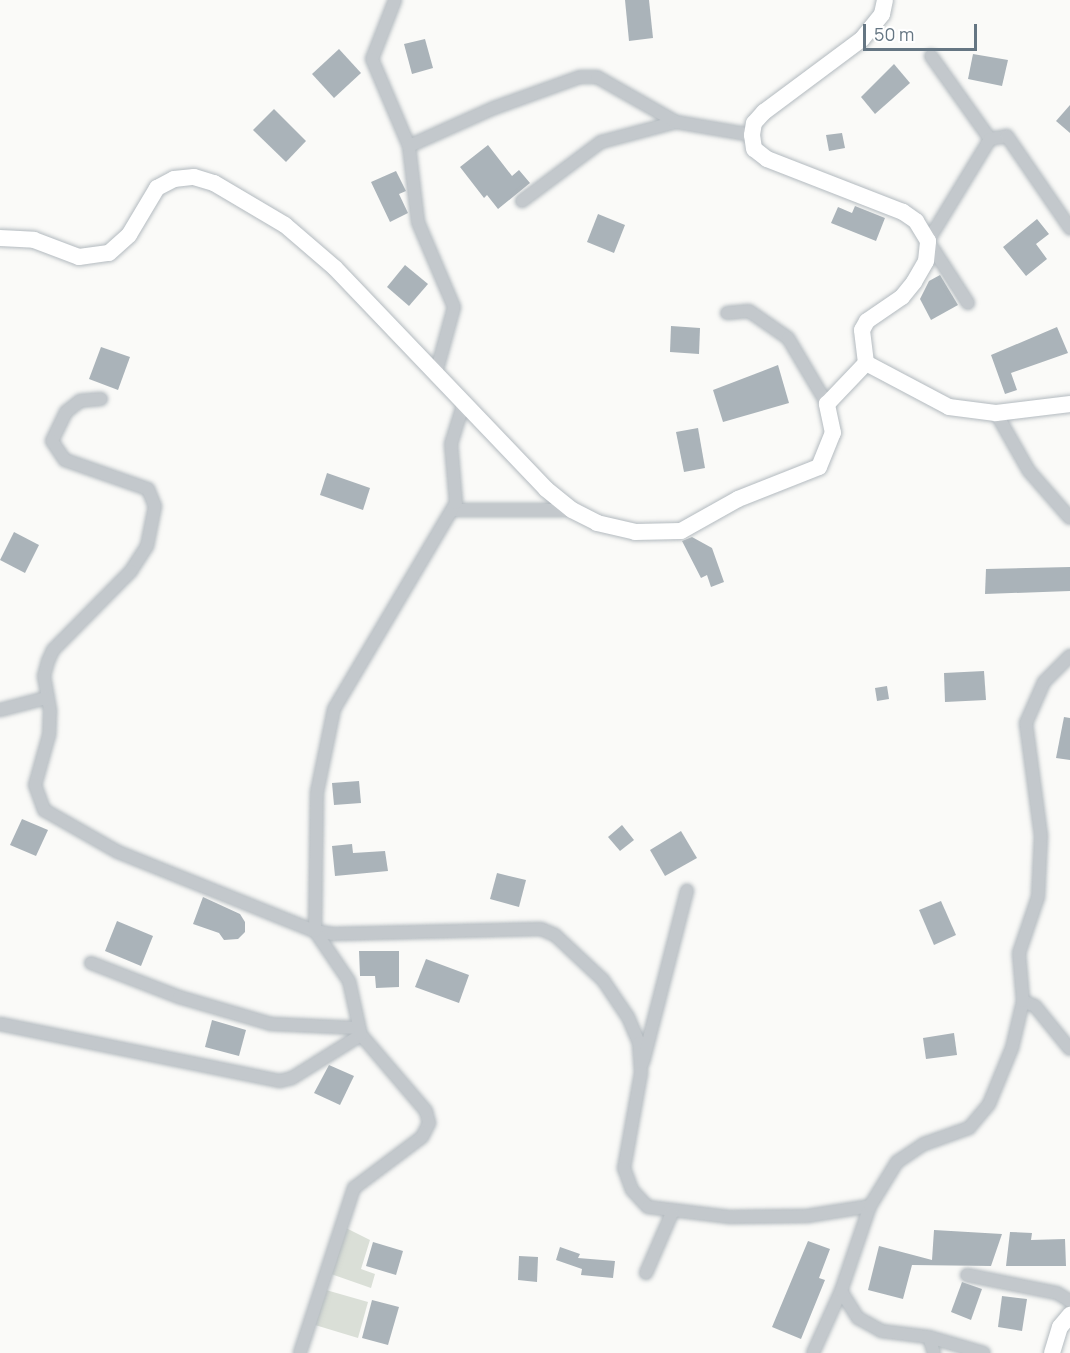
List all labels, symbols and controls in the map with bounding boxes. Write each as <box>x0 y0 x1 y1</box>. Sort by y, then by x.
scale bar <box>866 12 980 50</box>
text: 50 m <box>874 22 914 46</box>

